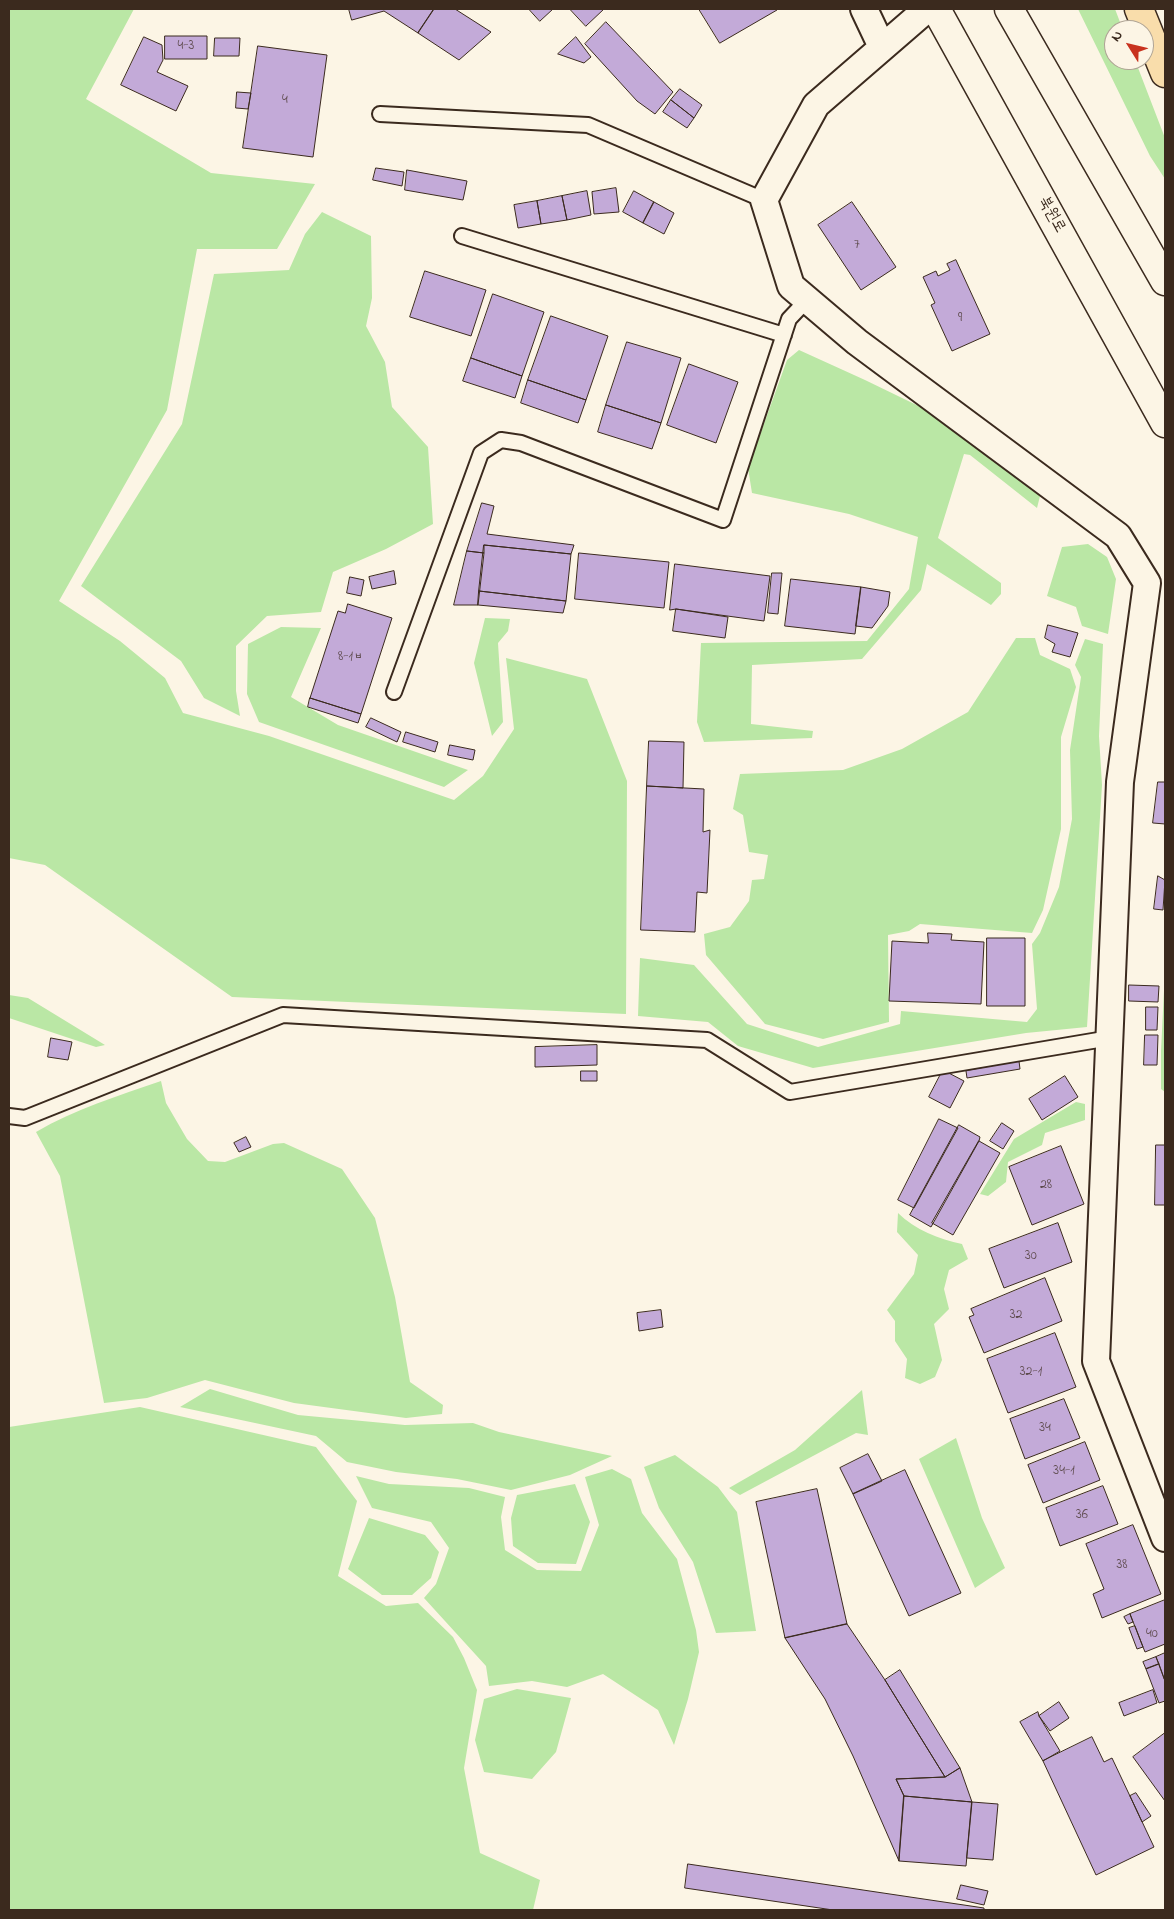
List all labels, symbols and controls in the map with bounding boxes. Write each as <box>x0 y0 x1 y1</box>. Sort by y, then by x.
north arrow <box>1104 20 1154 70</box>
text: N <box>1106 26 1129 46</box>
house number: 4-3 <box>178 39 194 55</box>
house number: 4 <box>282 93 288 109</box>
street label: 북원로 <box>1033 193 1069 237</box>
house number: 7 <box>854 238 860 254</box>
house number: 9 <box>958 311 962 327</box>
house number: 8-1ㅂ <box>338 650 364 666</box>
house number: 28 <box>1040 1178 1052 1194</box>
house number: 30 <box>1025 1249 1037 1265</box>
house number: 32 <box>1010 1308 1022 1324</box>
house number: 32-1 <box>1020 1365 1042 1381</box>
house number: 34 <box>1039 1421 1051 1437</box>
house number: 34-1 <box>1053 1464 1075 1480</box>
house number: 36 <box>1076 1508 1088 1524</box>
house number: 38 <box>1116 1558 1128 1574</box>
house number: 40 <box>1146 1627 1158 1643</box>

